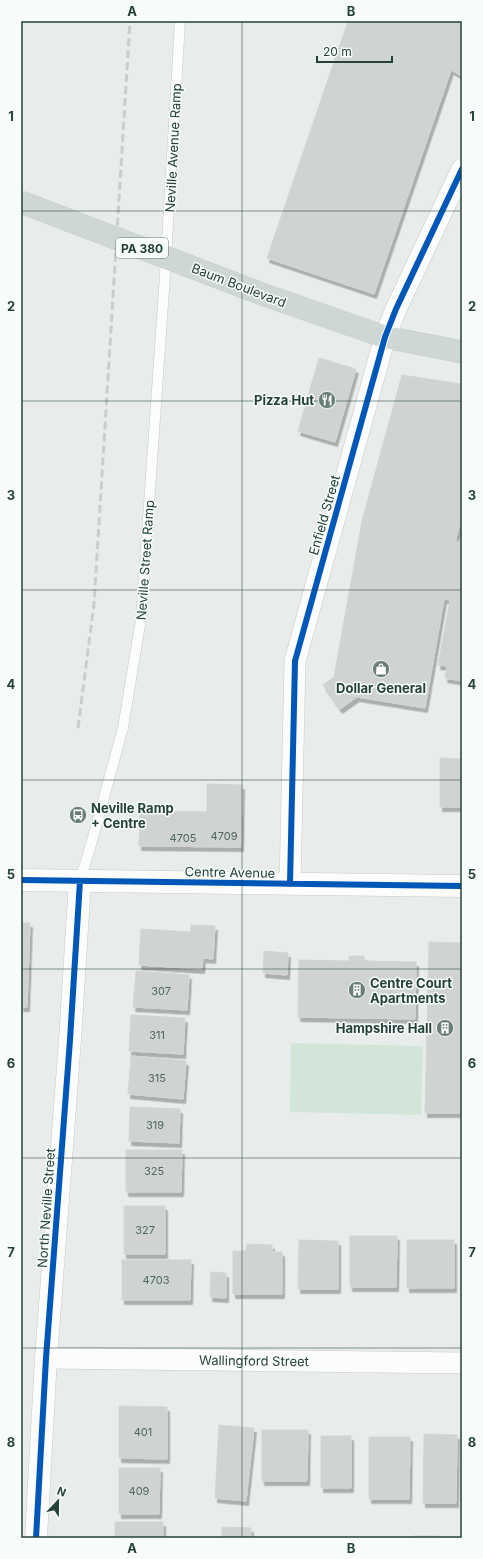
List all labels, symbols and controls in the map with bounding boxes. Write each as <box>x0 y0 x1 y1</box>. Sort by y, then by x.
text: A <box>127 3 137 19</box>
text: B <box>347 3 356 19</box>
scale bar <box>317 38 392 64</box>
text: 20 m <box>323 44 352 59</box>
street label: Neville Avenue Ramp <box>162 83 184 213</box>
text: 1 <box>8 108 14 124</box>
text: 1 <box>469 108 475 124</box>
road number: PA 380 <box>116 238 168 258</box>
street label: Baum Boulevard <box>189 260 289 310</box>
text: 2 <box>7 298 15 314</box>
text: 2 <box>468 298 476 314</box>
restaurant icon: Pizza Hut <box>317 390 337 410</box>
place label: Pizza Hut <box>254 392 314 408</box>
street label: Enfield Street <box>305 473 343 557</box>
text: 3 <box>7 487 15 503</box>
text: 3 <box>468 487 476 503</box>
street label: Neville Street Ramp <box>133 499 157 621</box>
shop icon: Dollar General <box>371 659 391 679</box>
text: 4 <box>7 676 16 692</box>
text: 4 <box>468 676 477 692</box>
place label: Dollar General <box>336 680 426 696</box>
place label: Neville Ramp + Centre <box>91 800 174 831</box>
bus stop icon: Neville Ramp + Centre <box>68 805 88 825</box>
house number: 4709 <box>211 829 238 843</box>
house number: 4705 <box>170 831 197 845</box>
street label: Centre Avenue <box>185 863 275 881</box>
text: 5 <box>7 866 15 882</box>
text: 5 <box>468 866 476 882</box>
place label: Centre Court Apartments <box>370 975 452 1006</box>
building icon: Centre Court Apartments <box>347 980 367 1000</box>
house number: 307 <box>151 984 171 998</box>
building icon: Hampshire Hall <box>435 1018 455 1038</box>
place label: Hampshire Hall <box>336 1020 432 1036</box>
house number: 311 <box>149 1028 165 1042</box>
text: 6 <box>7 1055 15 1071</box>
text: 6 <box>468 1055 476 1071</box>
house number: 315 <box>148 1071 166 1085</box>
house number: 319 <box>146 1118 164 1132</box>
street label: North Neville Street <box>34 1148 58 1268</box>
house number: 325 <box>144 1164 164 1178</box>
house number: 327 <box>135 1223 155 1237</box>
text: 7 <box>7 1244 15 1260</box>
text: 7 <box>468 1244 476 1260</box>
house number: 4703 <box>143 1273 170 1287</box>
street label: Wallingford Street <box>199 1352 309 1369</box>
house number: 401 <box>134 1425 152 1439</box>
text: 8 <box>7 1434 15 1450</box>
text: 8 <box>468 1434 476 1450</box>
north arrow <box>38 1481 78 1521</box>
text: N <box>55 1484 68 1500</box>
house number: 409 <box>129 1484 150 1498</box>
text: A <box>127 1540 137 1556</box>
text: B <box>347 1540 356 1556</box>

